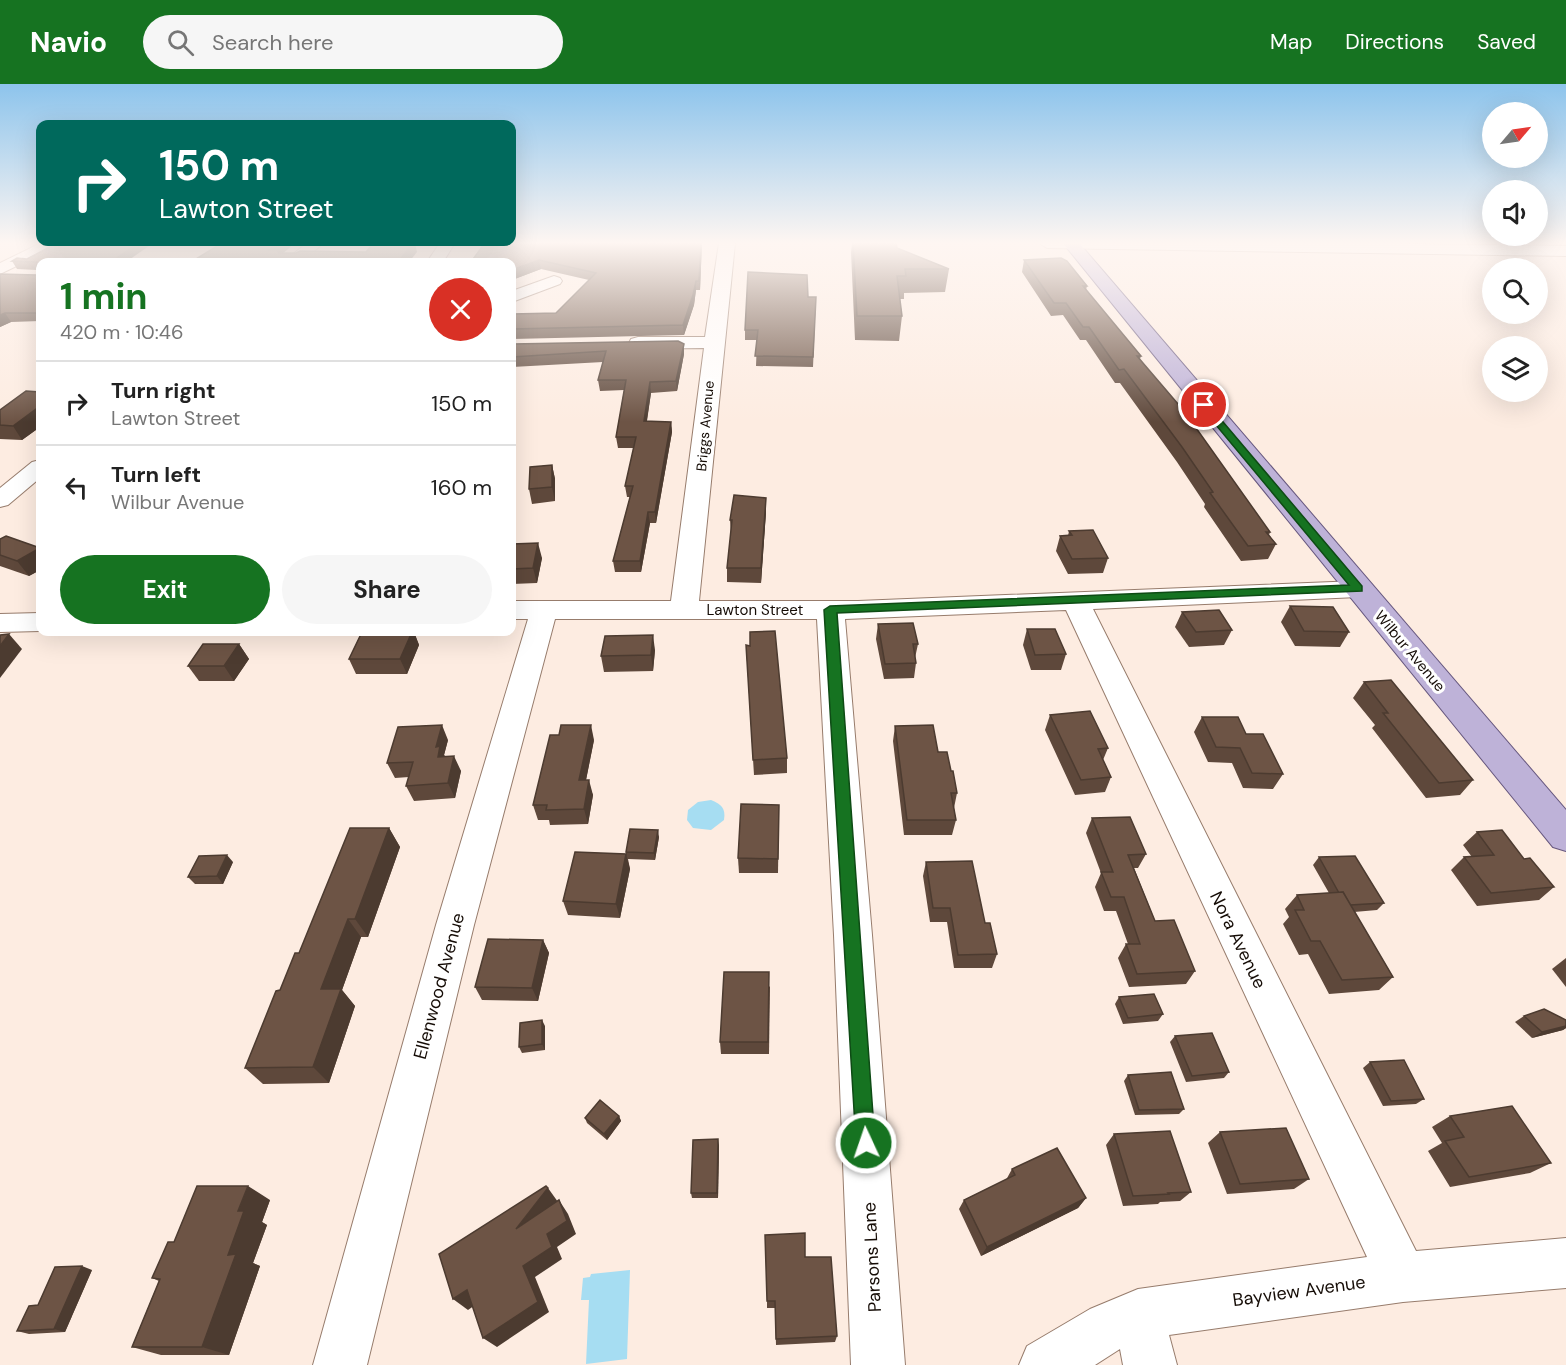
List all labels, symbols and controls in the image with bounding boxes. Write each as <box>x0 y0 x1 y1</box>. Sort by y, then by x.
search box <box>143 15 563 69</box>
text: Navio <box>30 24 107 61</box>
icon: search <box>164 26 197 59</box>
text: Search here <box>212 28 333 57</box>
text: Map <box>1270 28 1312 56</box>
text: Directions <box>1345 28 1444 56</box>
text: Saved <box>1477 28 1536 56</box>
north arrow <box>1482 102 1548 168</box>
map controls <box>1482 102 1548 402</box>
text: 150 m <box>159 138 279 193</box>
icon: right <box>60 144 138 222</box>
button: sound <box>1482 180 1548 246</box>
text: Lawton Street <box>159 191 334 226</box>
button: search <box>1482 258 1548 324</box>
text: 1 min <box>60 273 148 320</box>
button: close <box>429 278 492 341</box>
text: 420 m · 10:46 <box>60 319 184 345</box>
button: layers <box>1482 336 1548 402</box>
text: Turn right <box>111 376 216 405</box>
pin <box>1178 379 1229 430</box>
street label: Briggs Avenue <box>692 380 718 472</box>
icon: right <box>60 387 93 420</box>
icon: arrive <box>1187 388 1220 421</box>
text: 150 m <box>431 389 492 418</box>
text: Lawton Street <box>111 405 240 431</box>
text: Turn left <box>111 460 201 489</box>
icon: left <box>60 471 93 504</box>
text: 160 m <box>431 473 492 502</box>
text: Wilbur Avenue <box>111 489 244 515</box>
button: Exit <box>60 555 270 624</box>
button: Share <box>282 555 492 624</box>
street label: Lawton Street <box>706 600 804 620</box>
street label: Wilbur Avenue <box>1370 606 1450 696</box>
street label: Nora Avenue <box>1204 887 1272 993</box>
street label: Ellenwood Avenue <box>408 910 470 1062</box>
position arrow <box>834 1111 898 1175</box>
street label: Parsons Lane <box>857 1201 887 1313</box>
street label: Bayview Avenue <box>1231 1270 1367 1312</box>

